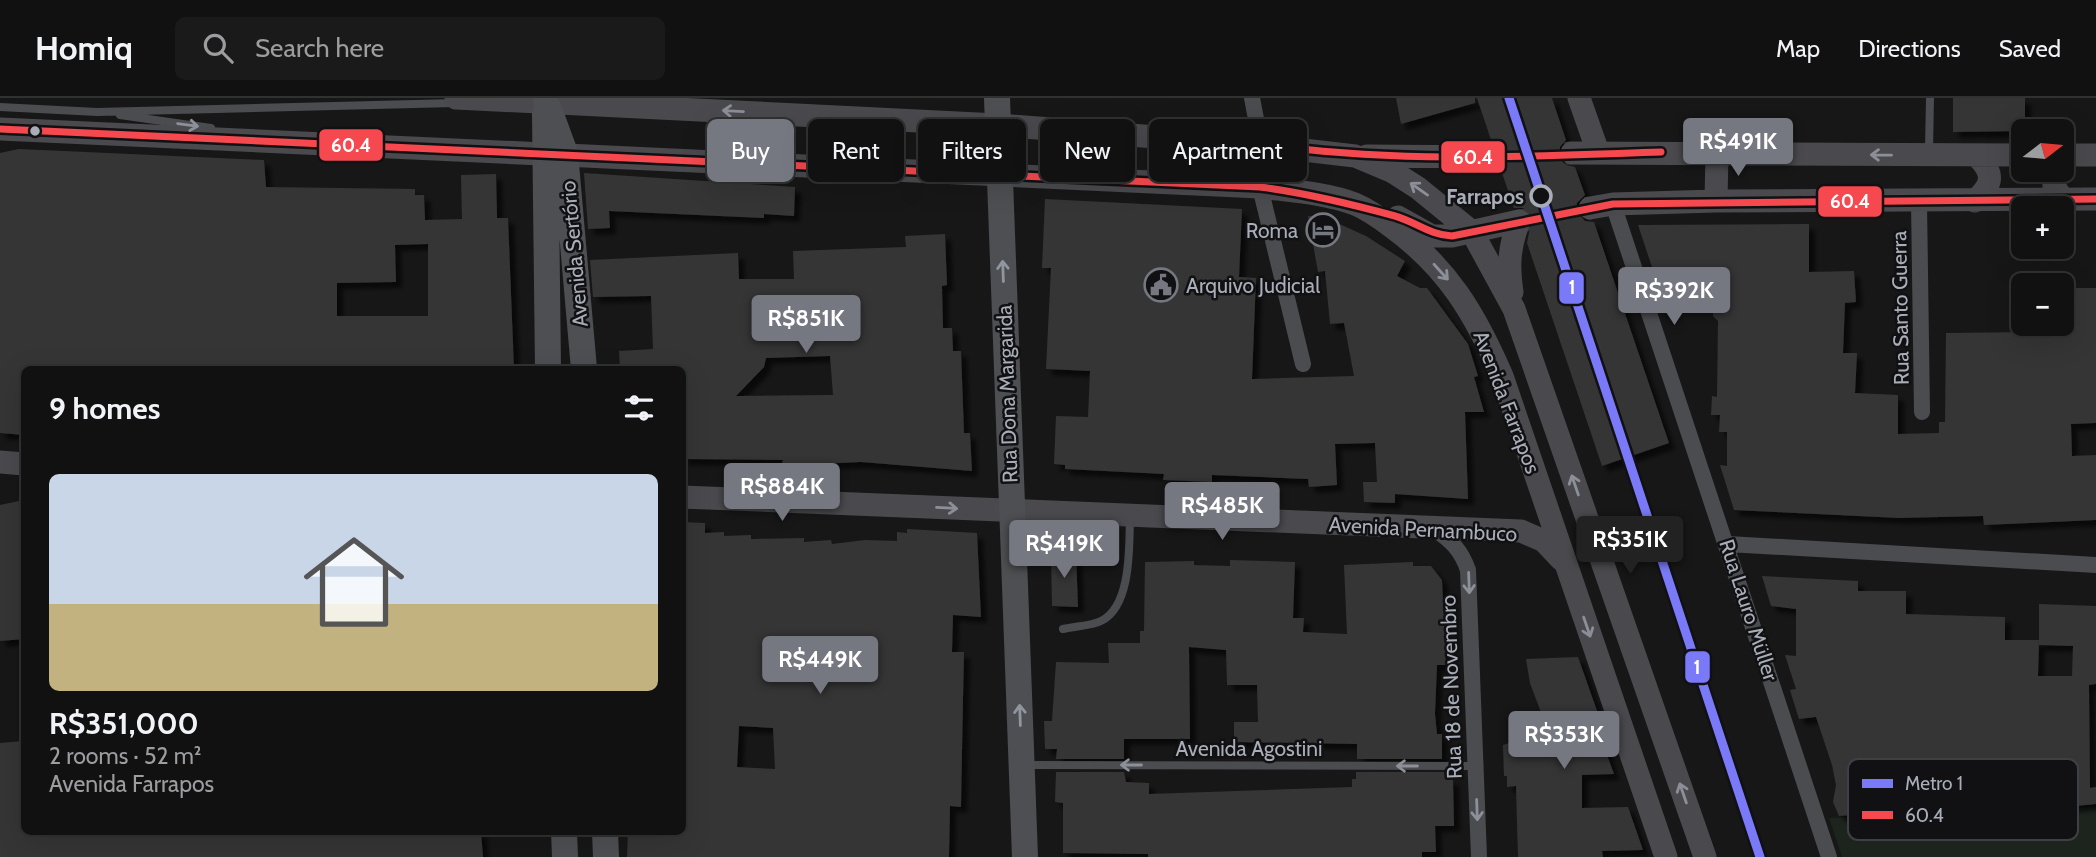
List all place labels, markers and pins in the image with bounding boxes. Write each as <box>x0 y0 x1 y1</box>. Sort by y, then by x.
pin: R$491K <box>1681 118 1795 178</box>
unlabelled marker <box>28 124 42 138</box>
place label: Farrapos <box>1446 184 1524 209</box>
marker: Farrapos <box>1530 185 1552 207</box>
hotel icon: Roma <box>1304 211 1342 249</box>
place label: Roma <box>1246 218 1298 243</box>
public building icon: Arquivo Judicial <box>1142 266 1180 304</box>
pin: R$392K <box>1617 268 1731 327</box>
place label: Arquivo Judicial <box>1186 273 1320 298</box>
pin: R$851K <box>749 296 863 355</box>
pin: R$884K <box>725 464 839 523</box>
pin: R$485K <box>1165 482 1279 542</box>
pin: R$351K <box>1573 517 1687 576</box>
pin: R$419K <box>1007 520 1121 580</box>
pin: R$449K <box>763 636 877 696</box>
pin: R$353K <box>1507 712 1621 771</box>

